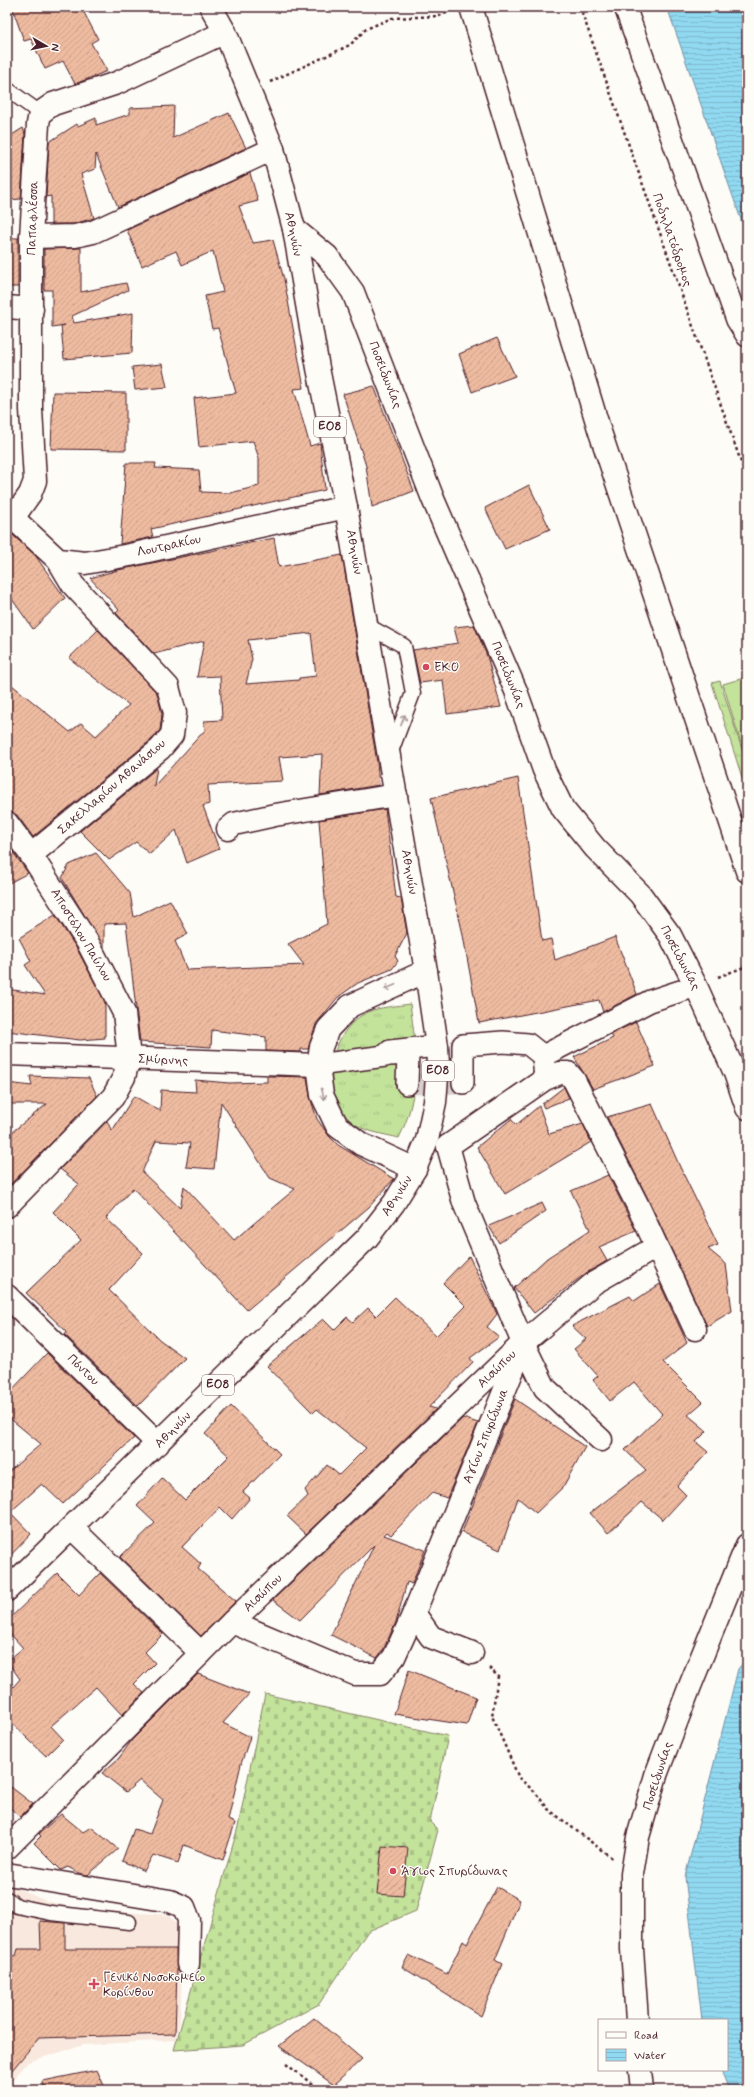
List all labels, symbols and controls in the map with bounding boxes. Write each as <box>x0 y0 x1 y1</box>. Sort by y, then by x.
north arrow <box>26 26 66 66</box>
text: N <box>47 43 62 52</box>
street label: Παπαφλέσσα <box>23 180 43 256</box>
street label: Ποδηλατόδρομος <box>648 191 696 289</box>
street label: Αθηνών <box>280 210 306 258</box>
street label: Ποσειδωνίας <box>364 339 406 411</box>
road number: ΕΟ8 <box>314 417 346 437</box>
street label: Αθηνών <box>342 528 366 576</box>
street label: Λουτρακίου <box>135 531 203 561</box>
street label: Ποσειδωνίας <box>487 639 529 711</box>
place label: EKO <box>434 659 459 676</box>
marker: EKO <box>421 662 431 672</box>
one-way arrow <box>400 714 408 726</box>
street label: Σακελλαρίου Αθανάσιου <box>54 735 170 839</box>
street label: Αθηνών <box>397 848 421 896</box>
street label: Αποστόλου Παύλου <box>47 885 116 985</box>
street label: Ποσειδωνίας <box>656 923 704 994</box>
one-way arrow <box>385 983 397 991</box>
street label: Σμύρνης <box>138 1051 189 1069</box>
road number: ΕΟ8 <box>422 1061 454 1081</box>
one-way arrow <box>320 1087 327 1100</box>
street label: Αθηνών <box>378 1172 417 1220</box>
street label: Αισώπου <box>474 1346 520 1392</box>
street label: Πόντου <box>63 1351 103 1390</box>
road number: ΕΟ8 <box>202 1375 234 1395</box>
street label: Αγίου Σπυρίδωνα <box>459 1386 513 1486</box>
street label: Αθηνών <box>151 1408 195 1452</box>
street label: Αισώπου <box>240 1570 286 1616</box>
street label: Ποσειδωνίας <box>639 1739 677 1812</box>
place label: Άγιος Σπυρίδωνας <box>401 1863 508 1880</box>
marker: Άγιος Σπυρίδωνας <box>388 1866 398 1876</box>
place label: Γενικό Νοσοκομείο Κορίνθου <box>103 1969 206 2001</box>
marker: Γενικό Νοσοκομείο Κορίνθου <box>88 1978 100 1990</box>
legend <box>598 2019 728 2071</box>
text: Road <box>634 2028 658 2044</box>
text: Water <box>634 2048 666 2064</box>

